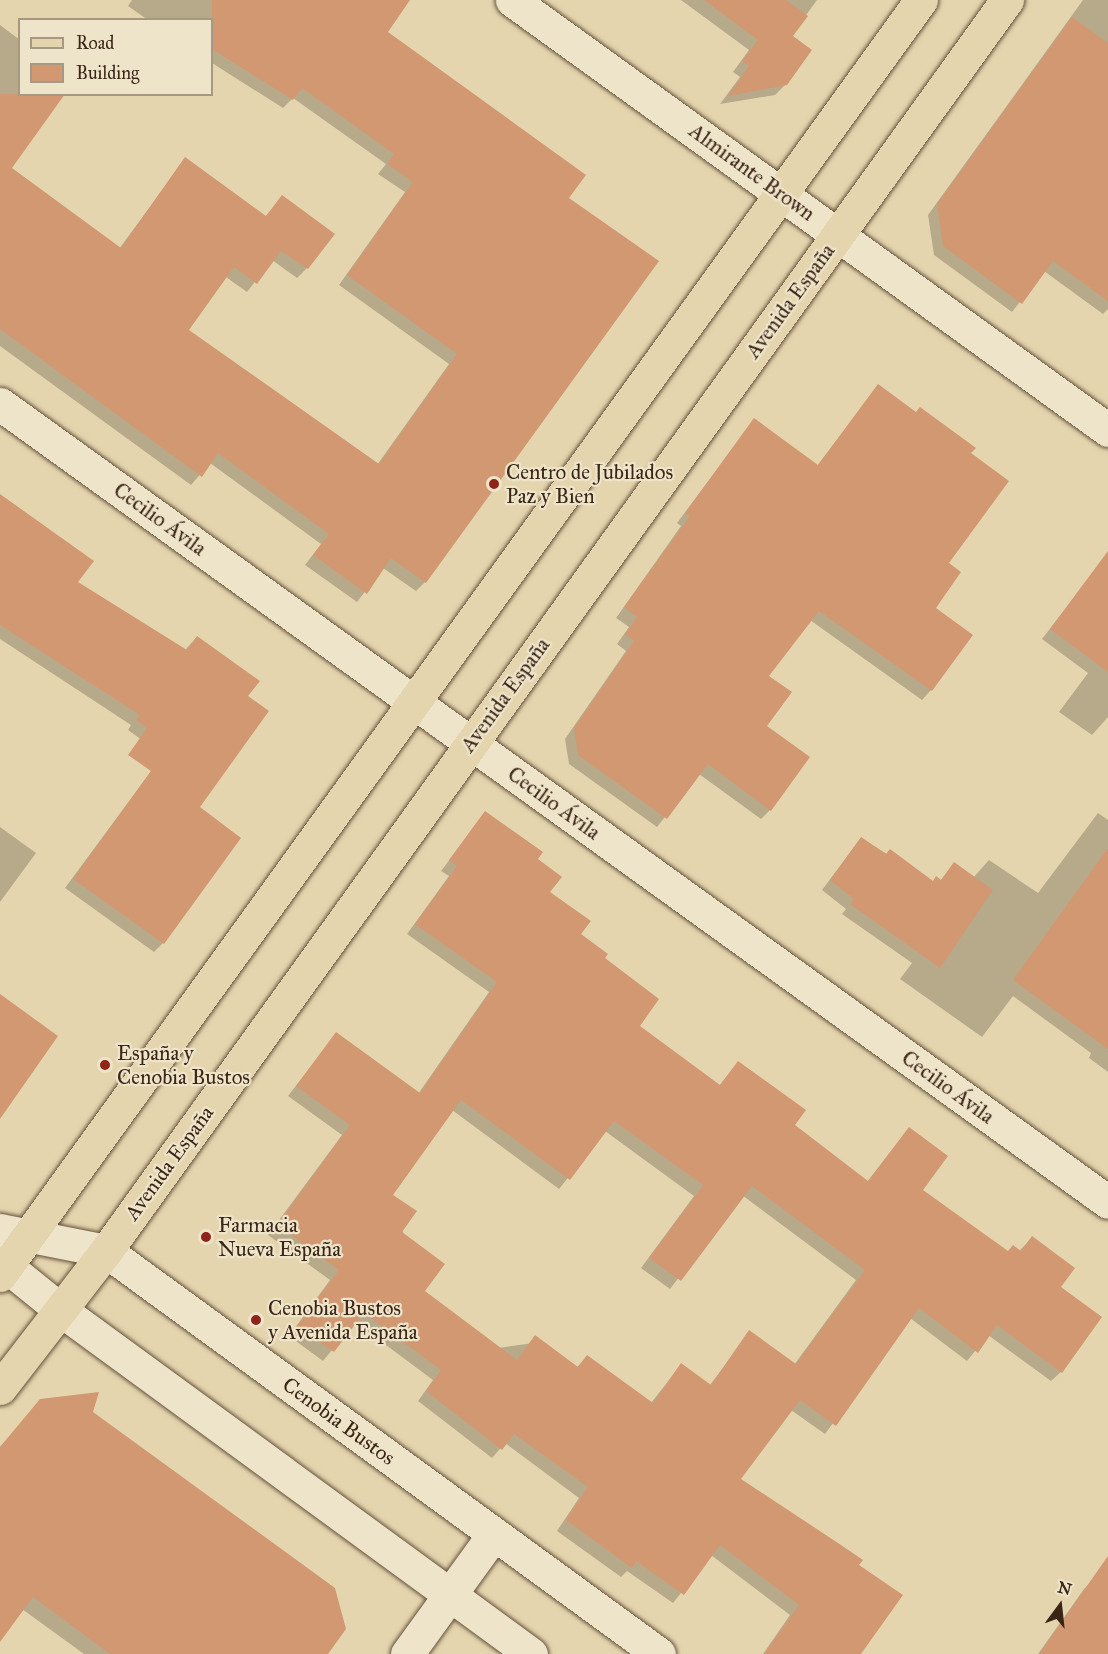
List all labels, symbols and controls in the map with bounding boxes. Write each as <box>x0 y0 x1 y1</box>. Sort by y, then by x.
legend <box>18 18 213 96</box>
text: Road <box>76 32 114 54</box>
text: Building <box>76 62 139 84</box>
street label: Almirante Brown <box>684 118 820 226</box>
street label: Avenida España <box>740 239 840 363</box>
place label: Centro de Jubilados Paz y Bien <box>506 459 673 509</box>
street label: Cecilio Ávila <box>109 477 211 561</box>
marker: Centro de Jubilados Paz y Bien <box>487 477 501 491</box>
street label: Avenida España <box>455 633 555 757</box>
street label: Cecilio Ávila <box>503 761 605 845</box>
place label: España y Cenobia Bustos <box>117 1040 250 1090</box>
street label: Cecilio Ávila <box>897 1045 999 1129</box>
marker: España y Cenobia Bustos <box>98 1058 112 1072</box>
street label: Avenida España <box>119 1101 219 1225</box>
place label: Farmacia Nueva España <box>218 1212 341 1262</box>
marker: Farmacia Nueva España <box>199 1230 213 1244</box>
place label: Cenobia Bustos y Avenida España <box>268 1295 418 1345</box>
marker: Cenobia Bustos y Avenida España <box>249 1313 263 1327</box>
street label: Cenobia Bustos <box>278 1372 400 1470</box>
north arrow <box>1030 1576 1090 1636</box>
text: N <box>1056 1577 1074 1599</box>

